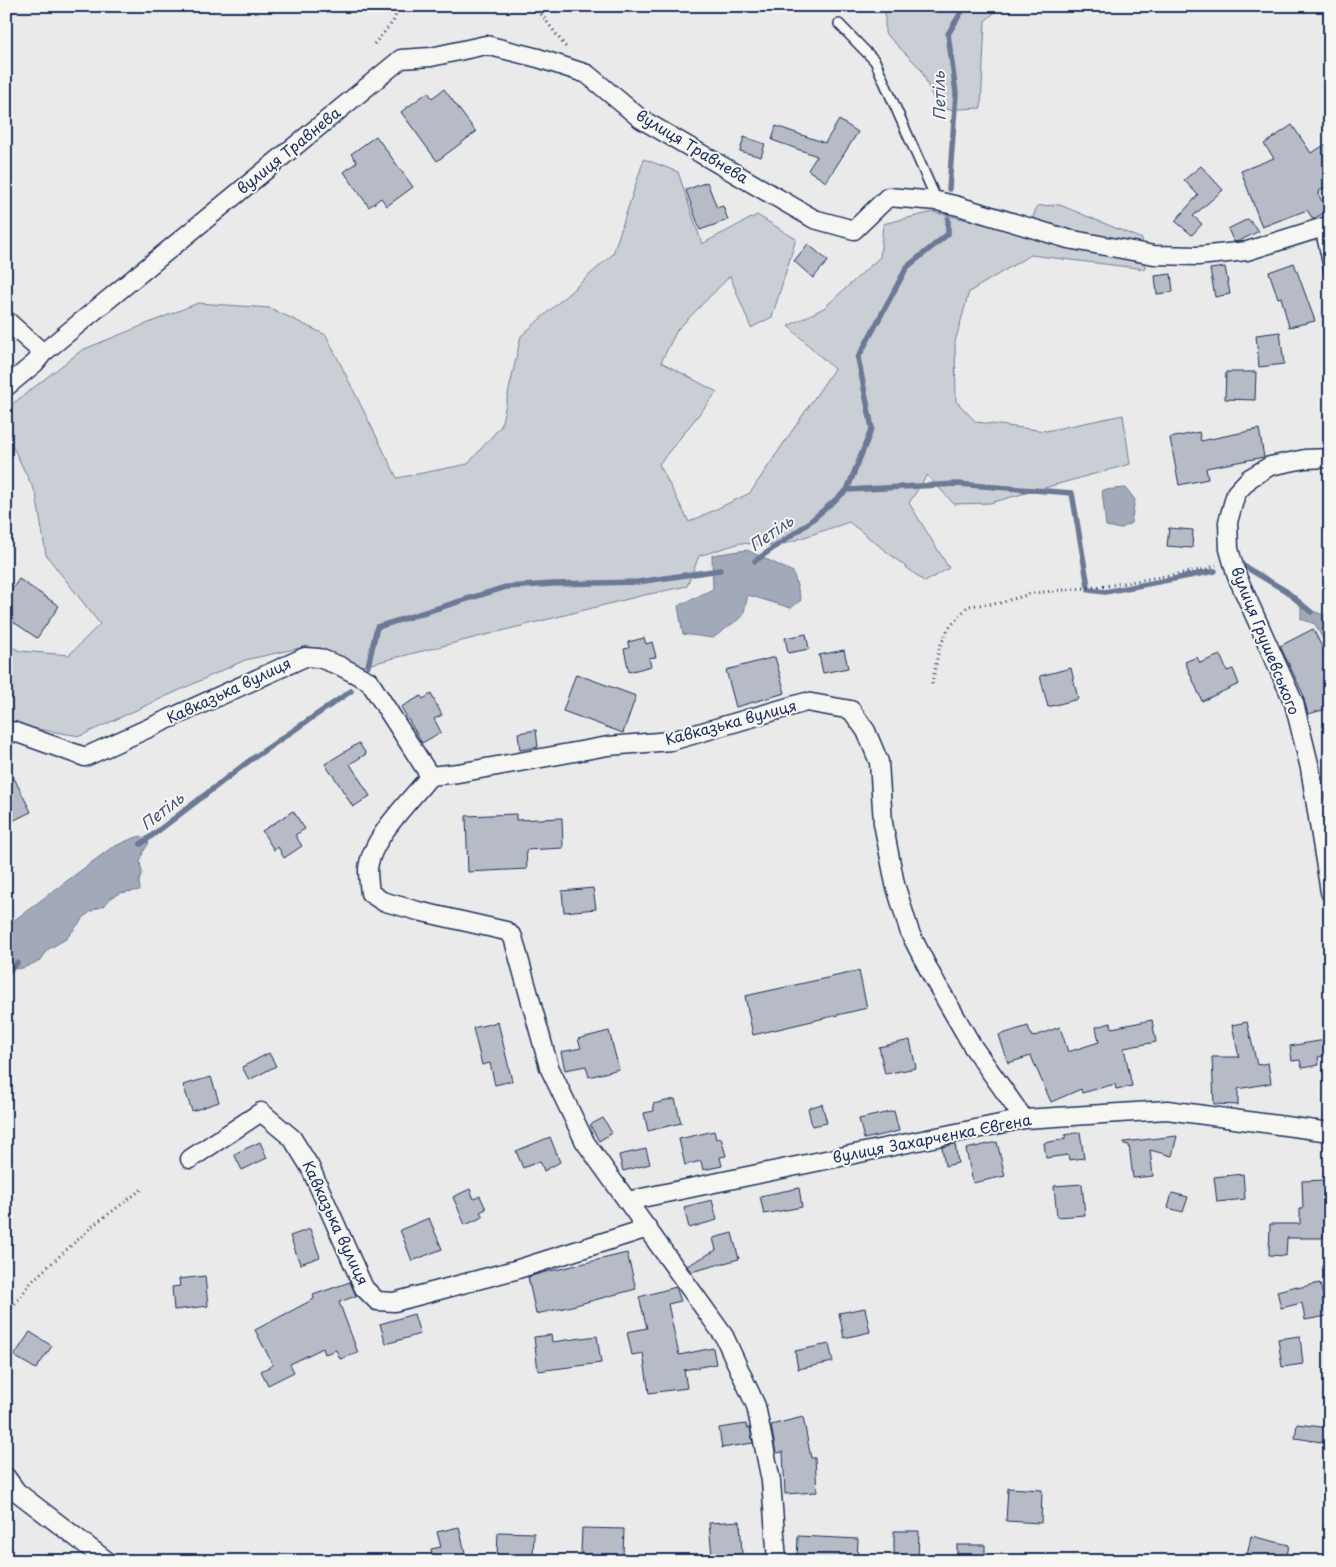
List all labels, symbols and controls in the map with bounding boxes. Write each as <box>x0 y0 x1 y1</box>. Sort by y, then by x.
water label: Петіль <box>926 70 950 121</box>
street label: вулиця Травнева <box>231 100 345 199</box>
street label: вулиця Травнева <box>632 103 754 189</box>
water label: Петіль <box>743 508 798 556</box>
street label: вулиця Грушевського <box>1226 563 1307 718</box>
street label: Кавказька вулиця <box>162 651 294 729</box>
street label: Кавказька вулиця <box>662 693 799 750</box>
water label: Петіль <box>135 785 189 835</box>
street label: вулиця Захарченка Євгена <box>830 1107 1034 1168</box>
street label: Кавказька вулиця <box>297 1156 375 1288</box>

